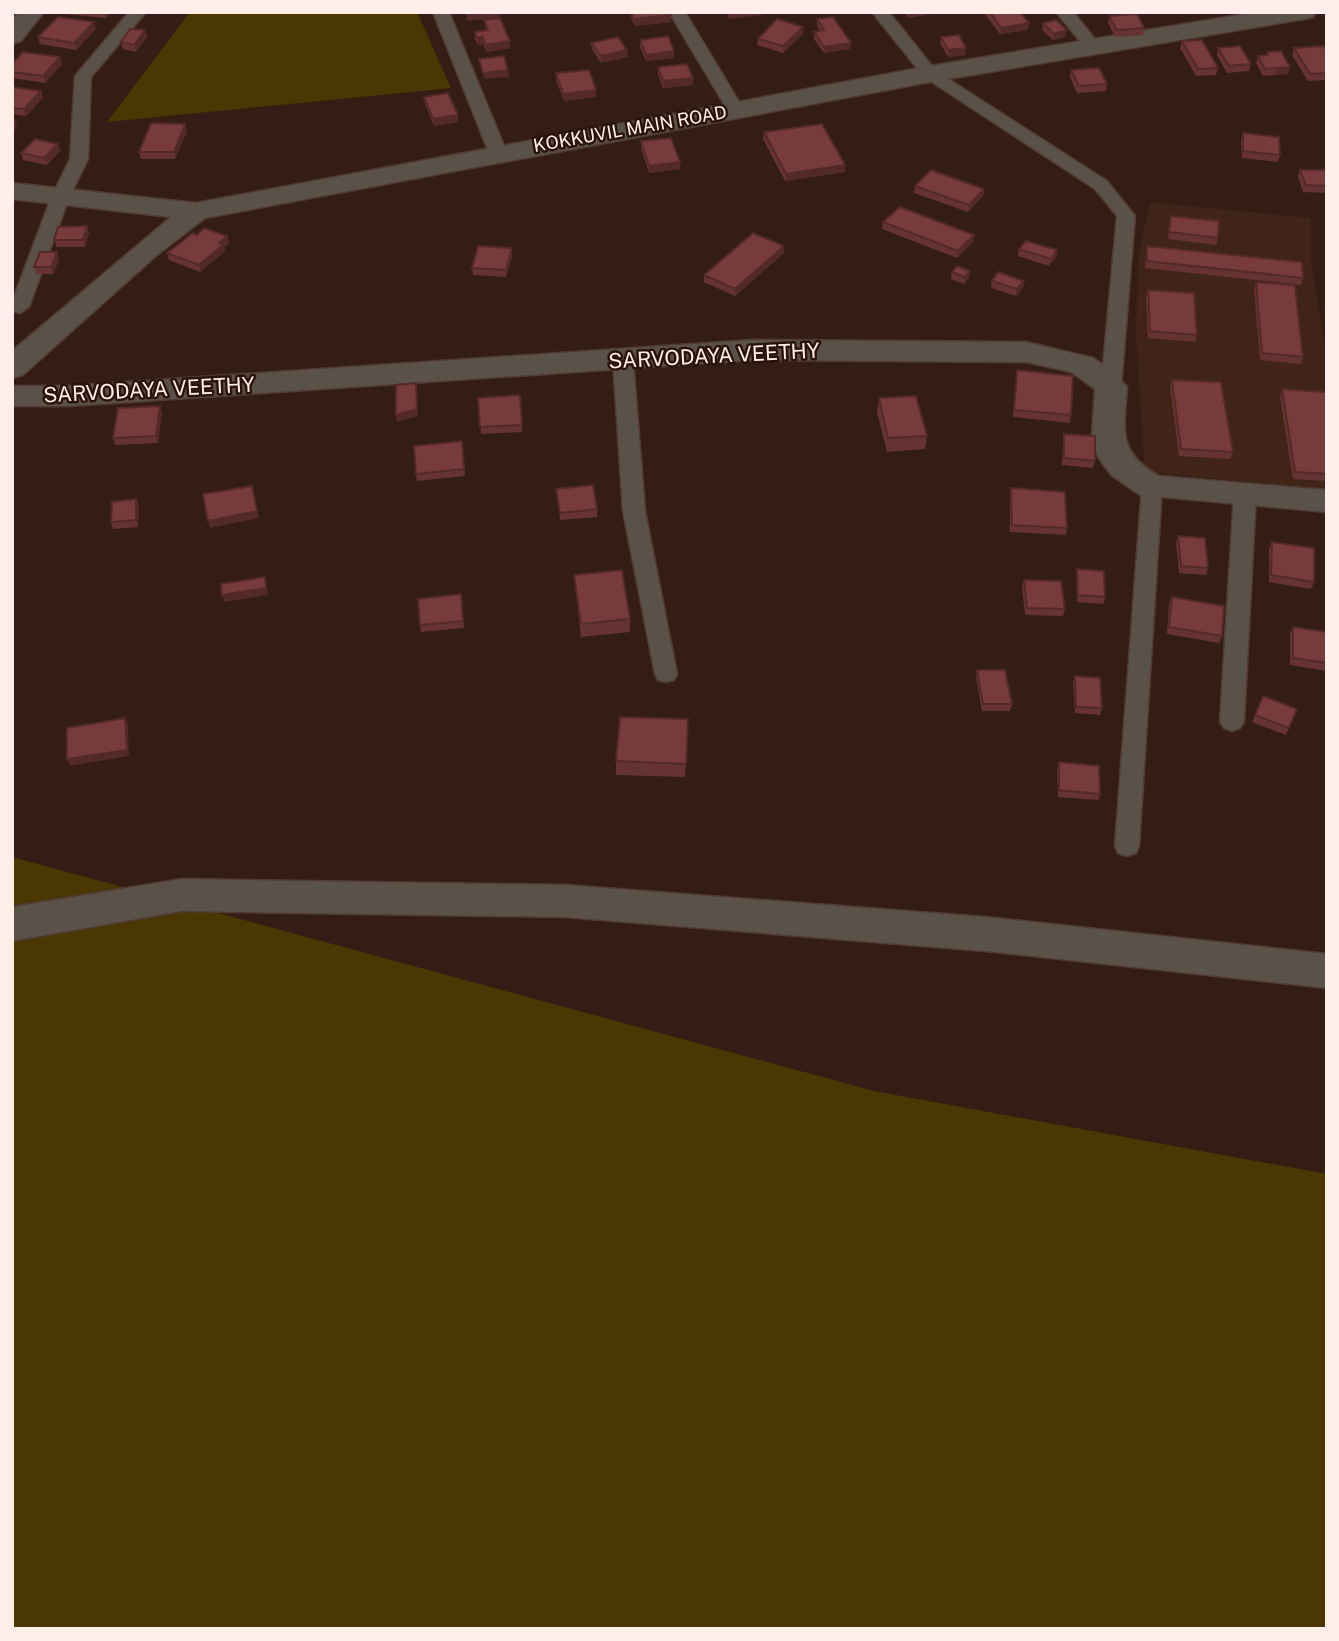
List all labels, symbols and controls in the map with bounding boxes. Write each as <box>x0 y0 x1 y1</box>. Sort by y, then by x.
street label: KOKKUVIL MAIN ROAD <box>532 101 728 156</box>
street label: SARVODAYA VEETHY <box>608 337 820 374</box>
street label: SARVODAYA VEETHY <box>43 371 255 408</box>

